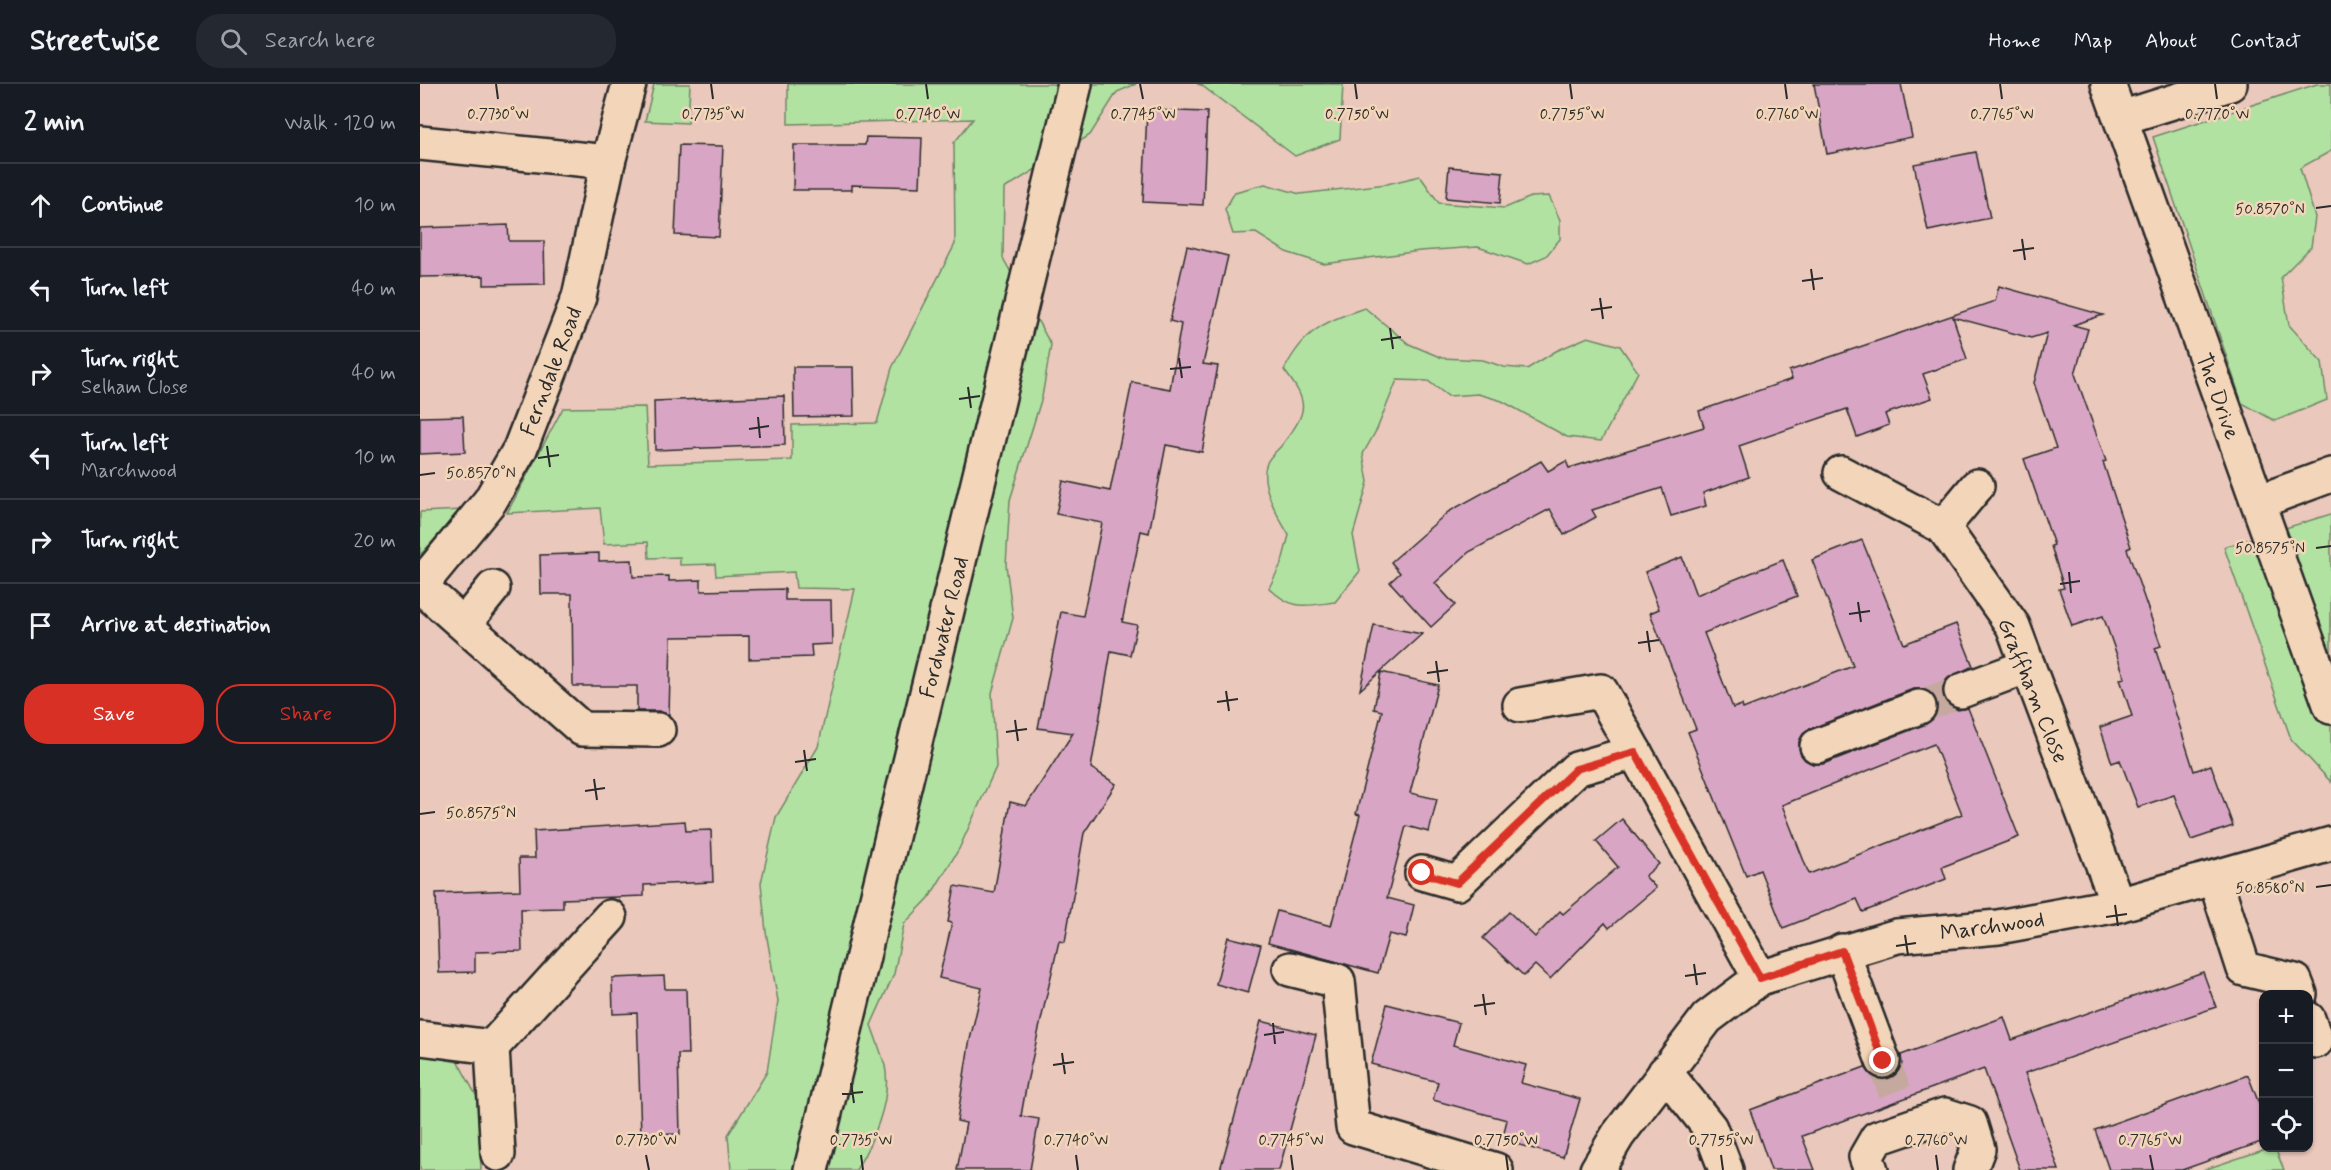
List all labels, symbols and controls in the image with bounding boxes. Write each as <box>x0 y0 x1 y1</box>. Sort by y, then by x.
search box <box>196 14 616 68</box>
text: Streetwise <box>30 23 160 60</box>
icon: search <box>217 25 250 58</box>
text: Search here <box>265 27 375 55</box>
text: Home <box>1989 27 2041 55</box>
text: Map <box>2074 27 2112 55</box>
text: About <box>2145 27 2197 55</box>
text: Contact <box>2230 27 2301 55</box>
text: 0.7730°W <box>467 105 529 125</box>
text: 0.7735°W <box>682 105 744 125</box>
text: 0.7740°W <box>896 105 960 125</box>
text: 0.7745°W <box>1110 105 1176 125</box>
text: 0.7750°W <box>1325 105 1389 125</box>
text: 0.7755°W <box>1540 105 1604 125</box>
text: 0.7760°W <box>1756 105 1818 125</box>
text: 0.7765°W <box>1970 105 2034 125</box>
text: 0.7770°W <box>2185 105 2249 125</box>
text: 2 min <box>24 106 85 140</box>
text: Walk · 120 m <box>285 110 396 137</box>
icon: ahead <box>24 189 57 222</box>
text: Continue <box>81 191 163 219</box>
text: 10 m <box>354 192 396 219</box>
text: 50.8570°N <box>2235 200 2305 220</box>
icon: left <box>24 273 57 306</box>
text: Turn left <box>81 275 169 303</box>
text: 40 m <box>352 276 396 303</box>
street label: Ferndale Road <box>514 303 589 440</box>
text: Turn right <box>81 346 179 374</box>
street label: The Drive <box>2189 350 2246 444</box>
icon: right <box>24 357 57 390</box>
text: 40 m <box>352 360 396 387</box>
text: Selham Close <box>81 374 188 401</box>
text: Turn left <box>81 430 169 458</box>
icon: left <box>24 441 57 474</box>
text: 10 m <box>354 444 396 471</box>
text: Marchwood <box>81 458 177 485</box>
text: 50.8570°N <box>446 464 516 484</box>
icon: right <box>24 525 57 558</box>
text: Turn right <box>81 527 179 555</box>
text: 20 m <box>353 528 396 555</box>
text: 50.8575°N <box>2235 539 2305 559</box>
street label: Fordwater Road <box>914 554 976 701</box>
icon: arrive <box>24 609 57 642</box>
text: Arrive at destination <box>81 611 271 639</box>
street label: Graffham Close <box>1990 614 2074 767</box>
button: Save <box>24 684 204 744</box>
button: Share <box>216 684 396 744</box>
text: 50.8575°N <box>446 804 516 824</box>
route start <box>1408 859 1434 885</box>
text: 50.8580°N <box>2235 879 2305 899</box>
street label: Marchwood <box>1938 906 2046 948</box>
map controls <box>2259 990 2313 1152</box>
button: + <box>2259 990 2313 1044</box>
button: − <box>2259 1044 2313 1098</box>
route end <box>1869 1047 1895 1073</box>
button: locate <box>2259 1098 2313 1152</box>
text: 0.7730°W <box>615 1131 677 1151</box>
text: 0.7735°W <box>830 1131 892 1151</box>
text: 0.7740°W <box>1044 1131 1108 1151</box>
text: 0.7745°W <box>1258 1131 1324 1151</box>
text: 0.7750°W <box>1474 1131 1538 1151</box>
text: 0.7755°W <box>1689 1131 1753 1151</box>
text: 0.7760°W <box>1905 1131 1967 1151</box>
text: 0.7765°W <box>2118 1131 2182 1151</box>

